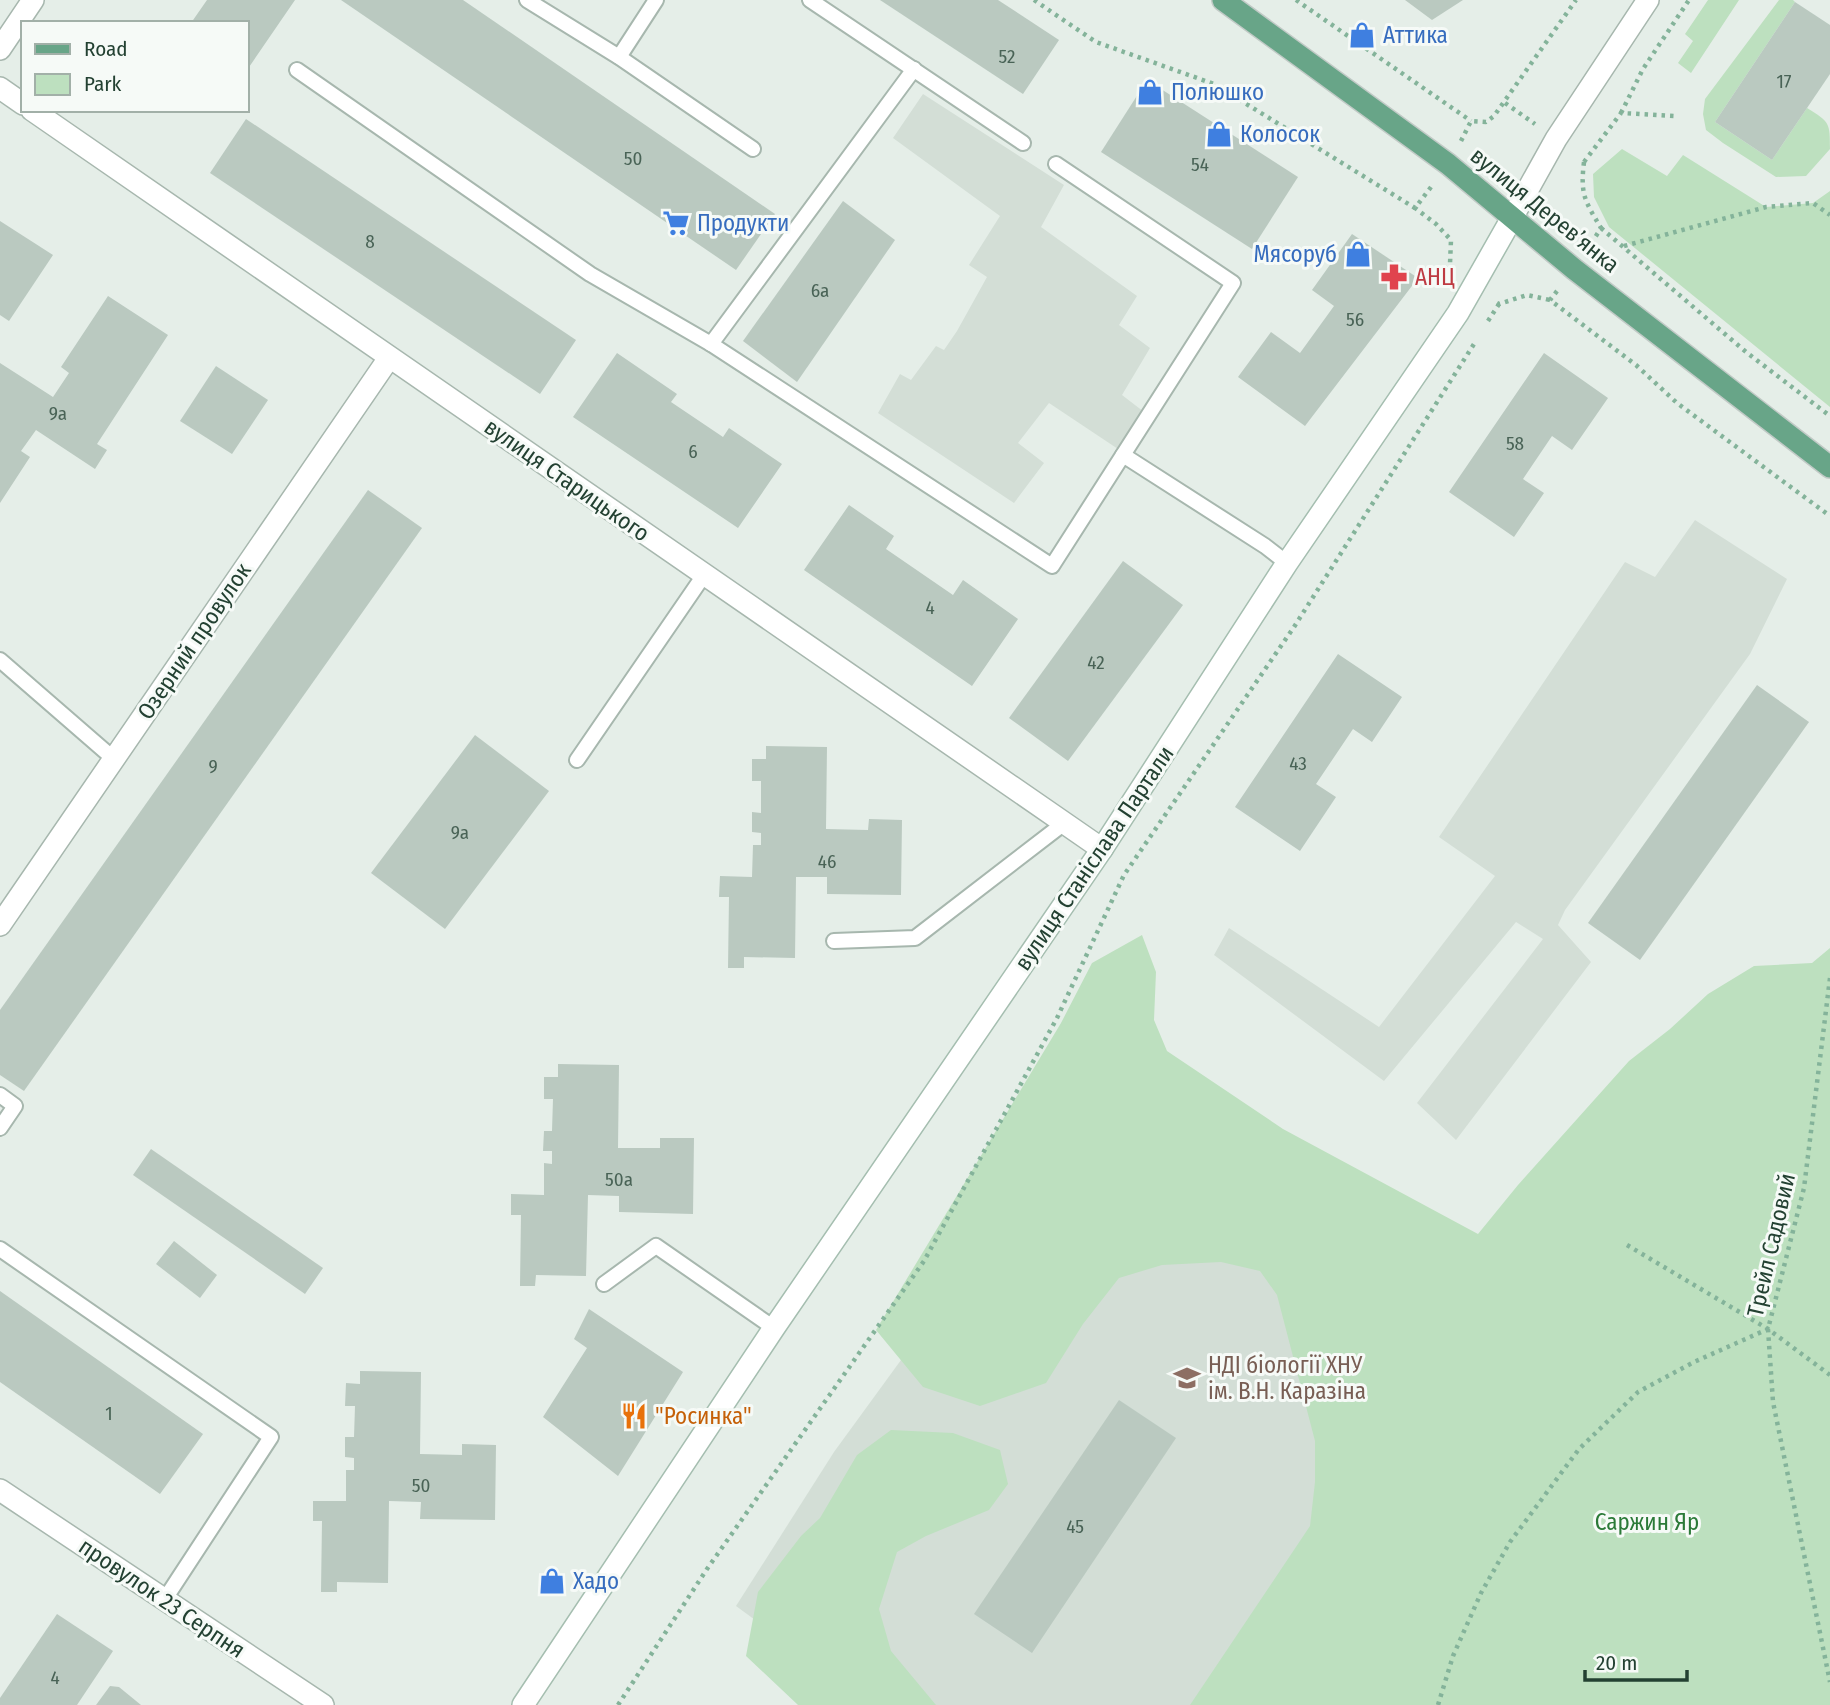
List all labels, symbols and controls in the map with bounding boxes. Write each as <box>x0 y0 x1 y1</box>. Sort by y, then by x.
shop icon: Аттика <box>1347 20 1377 50</box>
legend <box>21 21 248 112</box>
place label: Аттика <box>1383 21 1448 49</box>
text: Road <box>84 36 128 62</box>
house number: 52 <box>999 45 1015 68</box>
house number: 17 <box>1776 70 1792 93</box>
text: Park <box>84 71 122 97</box>
shop icon: Полюшко <box>1135 77 1165 107</box>
place label: Полюшко <box>1171 78 1264 106</box>
shop icon: Колосок <box>1204 119 1234 149</box>
place label: Колосок <box>1240 120 1320 148</box>
street label: вулиця Дерев’янка <box>1465 141 1625 279</box>
house number: 50 <box>624 147 642 170</box>
house number: 54 <box>1191 153 1209 176</box>
supermarket icon: Продукти <box>661 208 691 238</box>
place label: Продукти <box>697 209 789 237</box>
house number: 8 <box>365 230 375 253</box>
shop icon: Мясоруб <box>1343 239 1373 269</box>
place label: Мясоруб <box>1253 240 1337 268</box>
pharmacy icon: АНЦ <box>1379 262 1409 292</box>
place label: АНЦ <box>1415 263 1455 291</box>
house number: 6а <box>811 279 829 302</box>
house number: 56 <box>1346 308 1364 331</box>
house number: 9а <box>49 402 67 425</box>
street label: вулиця Старицького <box>479 413 655 547</box>
house number: 58 <box>1506 432 1524 455</box>
house number: 6 <box>688 440 698 463</box>
street label: Озерний провулок <box>131 557 257 725</box>
house number: 4 <box>925 596 935 619</box>
house number: 42 <box>1087 651 1105 674</box>
street label: вулиця Станіслава Партали <box>1008 741 1180 975</box>
house number: 43 <box>1289 752 1307 775</box>
house number: 9 <box>208 755 218 778</box>
house number: 9а <box>451 821 469 844</box>
house number: 46 <box>818 850 836 873</box>
house number: 50а <box>605 1168 633 1191</box>
street label: Трейл Садовий <box>1741 1170 1801 1320</box>
place label: НДІ біології ХНУ ім. В.Н. Каразіна <box>1208 1351 1366 1405</box>
school or university icon: НДІ біології ХНУ ім. В.Н. Каразіна <box>1172 1363 1202 1393</box>
restaurant icon: "Росинка" <box>619 1401 649 1431</box>
house number: 1 <box>105 1402 113 1425</box>
place label: "Росинка" <box>655 1402 752 1430</box>
house number: 50 <box>412 1474 430 1497</box>
park label: Саржин Яр <box>1595 1508 1699 1536</box>
house number: 45 <box>1066 1515 1084 1538</box>
street label: провулок 23 Серпня <box>74 1532 250 1664</box>
shop icon: Хадо <box>537 1566 567 1596</box>
place label: Хадо <box>573 1567 619 1595</box>
scale bar <box>1585 1638 1686 1682</box>
text: 20 m <box>1596 1650 1637 1676</box>
house number: 4 <box>50 1666 60 1689</box>

